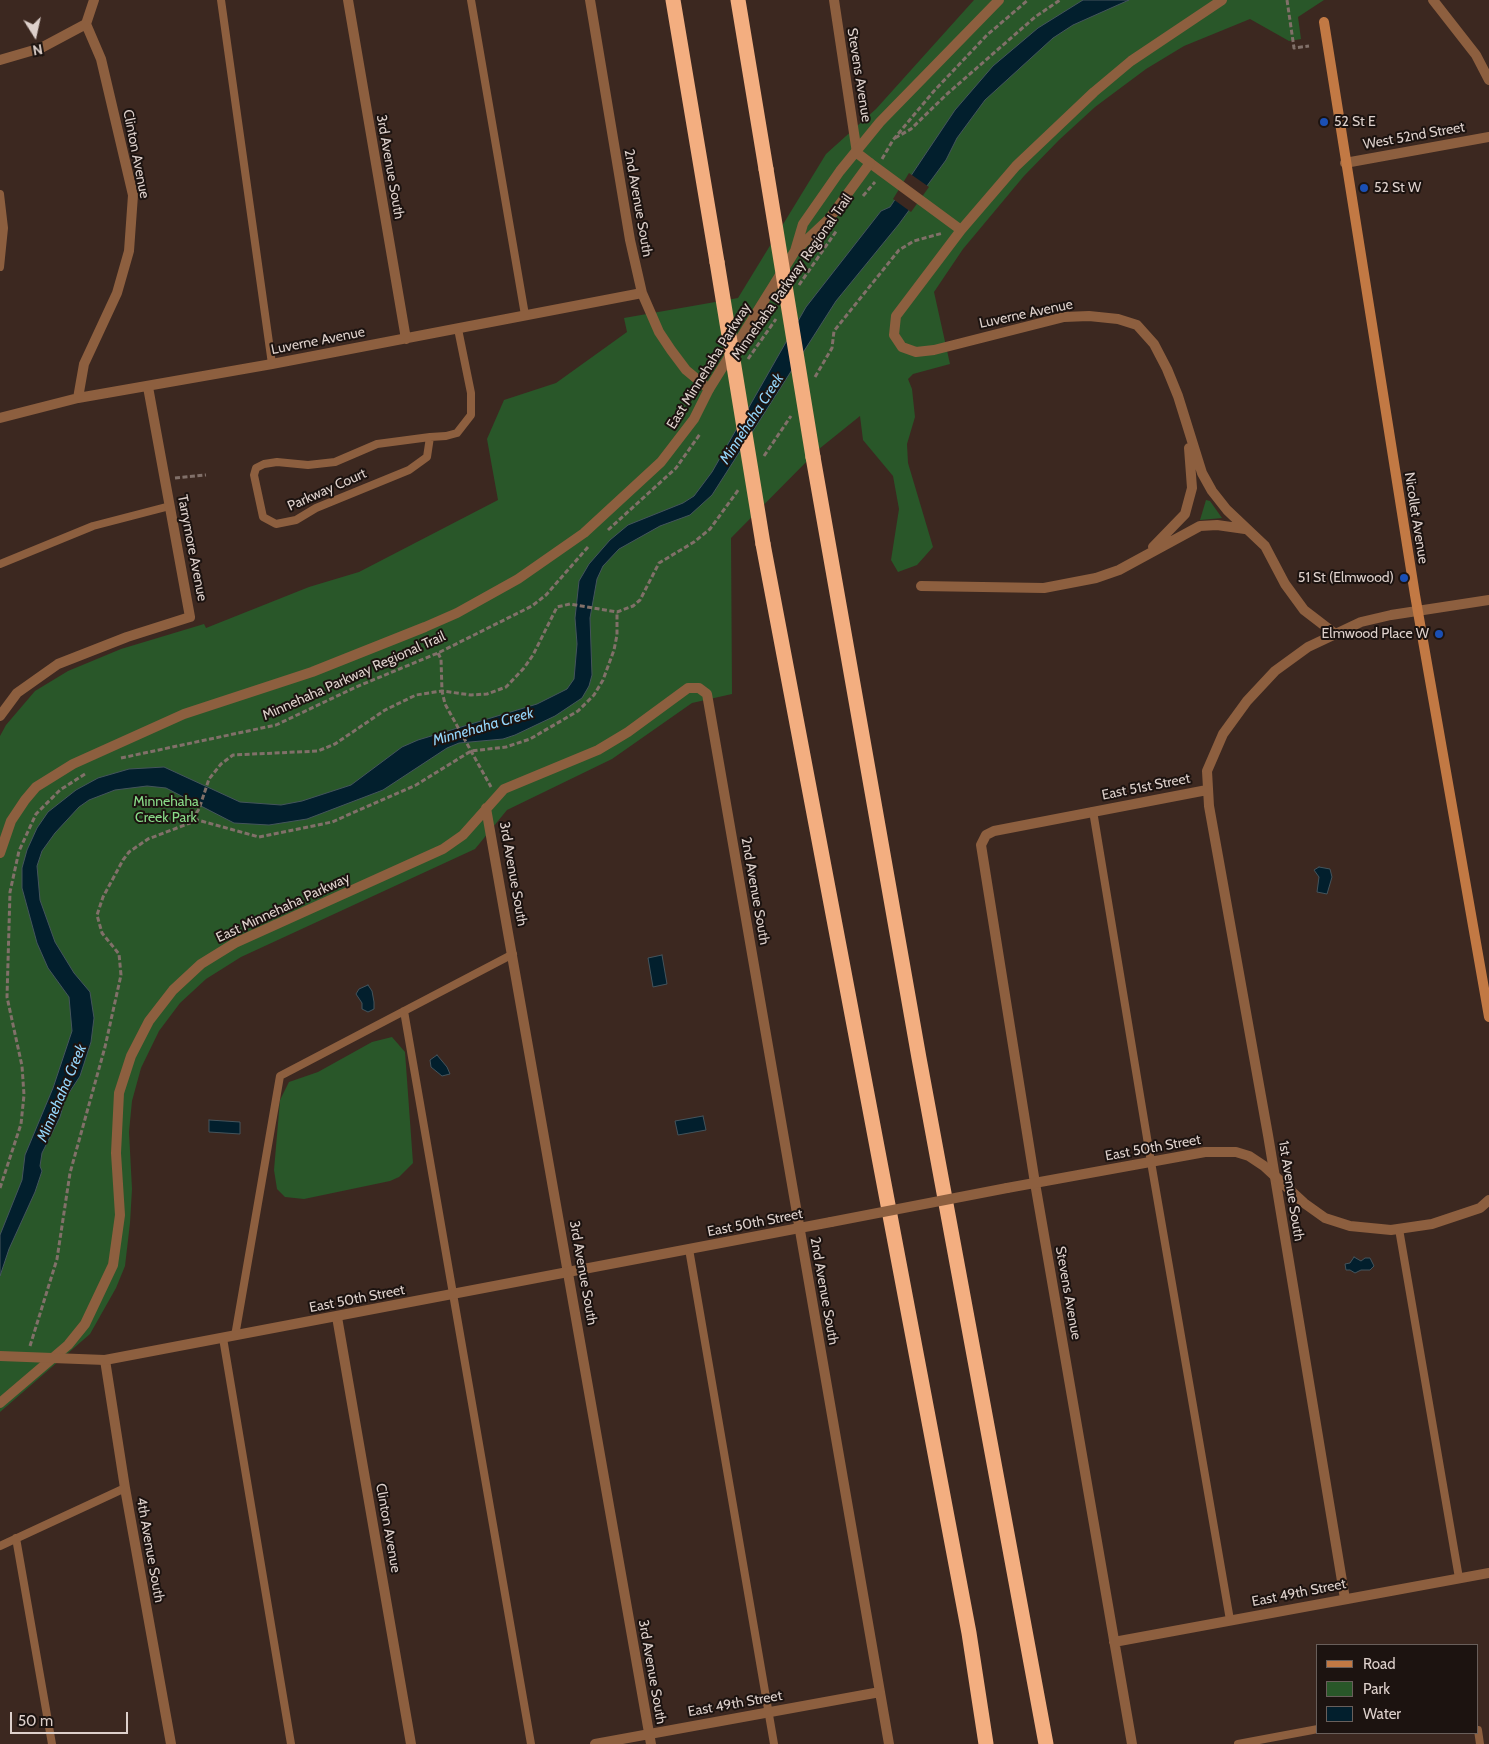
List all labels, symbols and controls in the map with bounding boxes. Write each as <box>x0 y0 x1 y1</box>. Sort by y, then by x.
north arrow <box>10 10 60 60</box>
street label: Stevens Avenue <box>843 27 875 123</box>
text: N <box>31 40 44 59</box>
street label: Clinton Avenue <box>119 108 153 200</box>
street label: 3rd Avenue South <box>373 113 407 221</box>
place label: 52 St E <box>1334 114 1376 130</box>
marker: 52 St E <box>1318 116 1330 128</box>
street label: West 52nd Street <box>1362 119 1466 153</box>
street label: 2nd Avenue South <box>620 148 656 258</box>
place label: 52 St W <box>1374 180 1421 196</box>
marker: 52 St W <box>1358 182 1370 194</box>
street label: Minnehaha Parkway Regional Trail <box>728 191 856 363</box>
street label: Luverne Avenue <box>978 296 1074 332</box>
street label: East Minnehaha Parkway <box>663 300 755 432</box>
street label: Luverne Avenue <box>270 324 366 358</box>
water label: Minnehaha Creek <box>716 370 788 468</box>
street label: Parkway Court <box>285 465 369 515</box>
street label: Nicollet Avenue <box>1400 471 1432 565</box>
street label: Tarrymore Avenue <box>173 493 211 603</box>
place label: 51 St (Elmwood) <box>1298 570 1394 586</box>
marker: 51 St (Elmwood) <box>1398 572 1410 584</box>
place label: Elmwood Place W <box>1322 626 1429 642</box>
street label: Minnehaha Parkway Regional Trail <box>260 628 448 724</box>
marker: Elmwood Place W <box>1433 628 1445 640</box>
water label: Minnehaha Creek <box>430 704 536 750</box>
street label: East 51st Street <box>1100 770 1192 804</box>
park label: Minnehaha Creek Park <box>133 794 199 826</box>
street label: 3rd Avenue South <box>496 820 530 928</box>
street label: 2nd Avenue South <box>737 836 773 946</box>
street label: East Minnehaha Parkway <box>213 870 353 946</box>
water label: Minnehaha Creek <box>33 1042 91 1144</box>
street label: East 50th Street <box>1104 1131 1202 1165</box>
street label: 1st Avenue South <box>1275 1140 1307 1242</box>
street label: East 50th Street <box>706 1206 804 1240</box>
street label: 3rd Avenue South <box>566 1219 600 1327</box>
street label: 2nd Avenue South <box>806 1236 842 1346</box>
street label: Stevens Avenue <box>1051 1245 1085 1341</box>
street label: East 50th Street <box>308 1282 406 1316</box>
street label: Clinton Avenue <box>372 1482 404 1574</box>
street label: 4th Avenue South <box>132 1496 168 1604</box>
street label: East 49th Street <box>1250 1576 1348 1610</box>
street label: 3rd Avenue South <box>635 1618 669 1726</box>
legend <box>1316 1644 1479 1734</box>
text: Road <box>1363 1655 1396 1673</box>
text: Park <box>1363 1680 1390 1698</box>
street label: East 49th Street <box>686 1687 784 1721</box>
scale bar <box>12 1702 130 1734</box>
text: Water <box>1363 1705 1401 1723</box>
text: 50 m <box>18 1712 53 1730</box>

